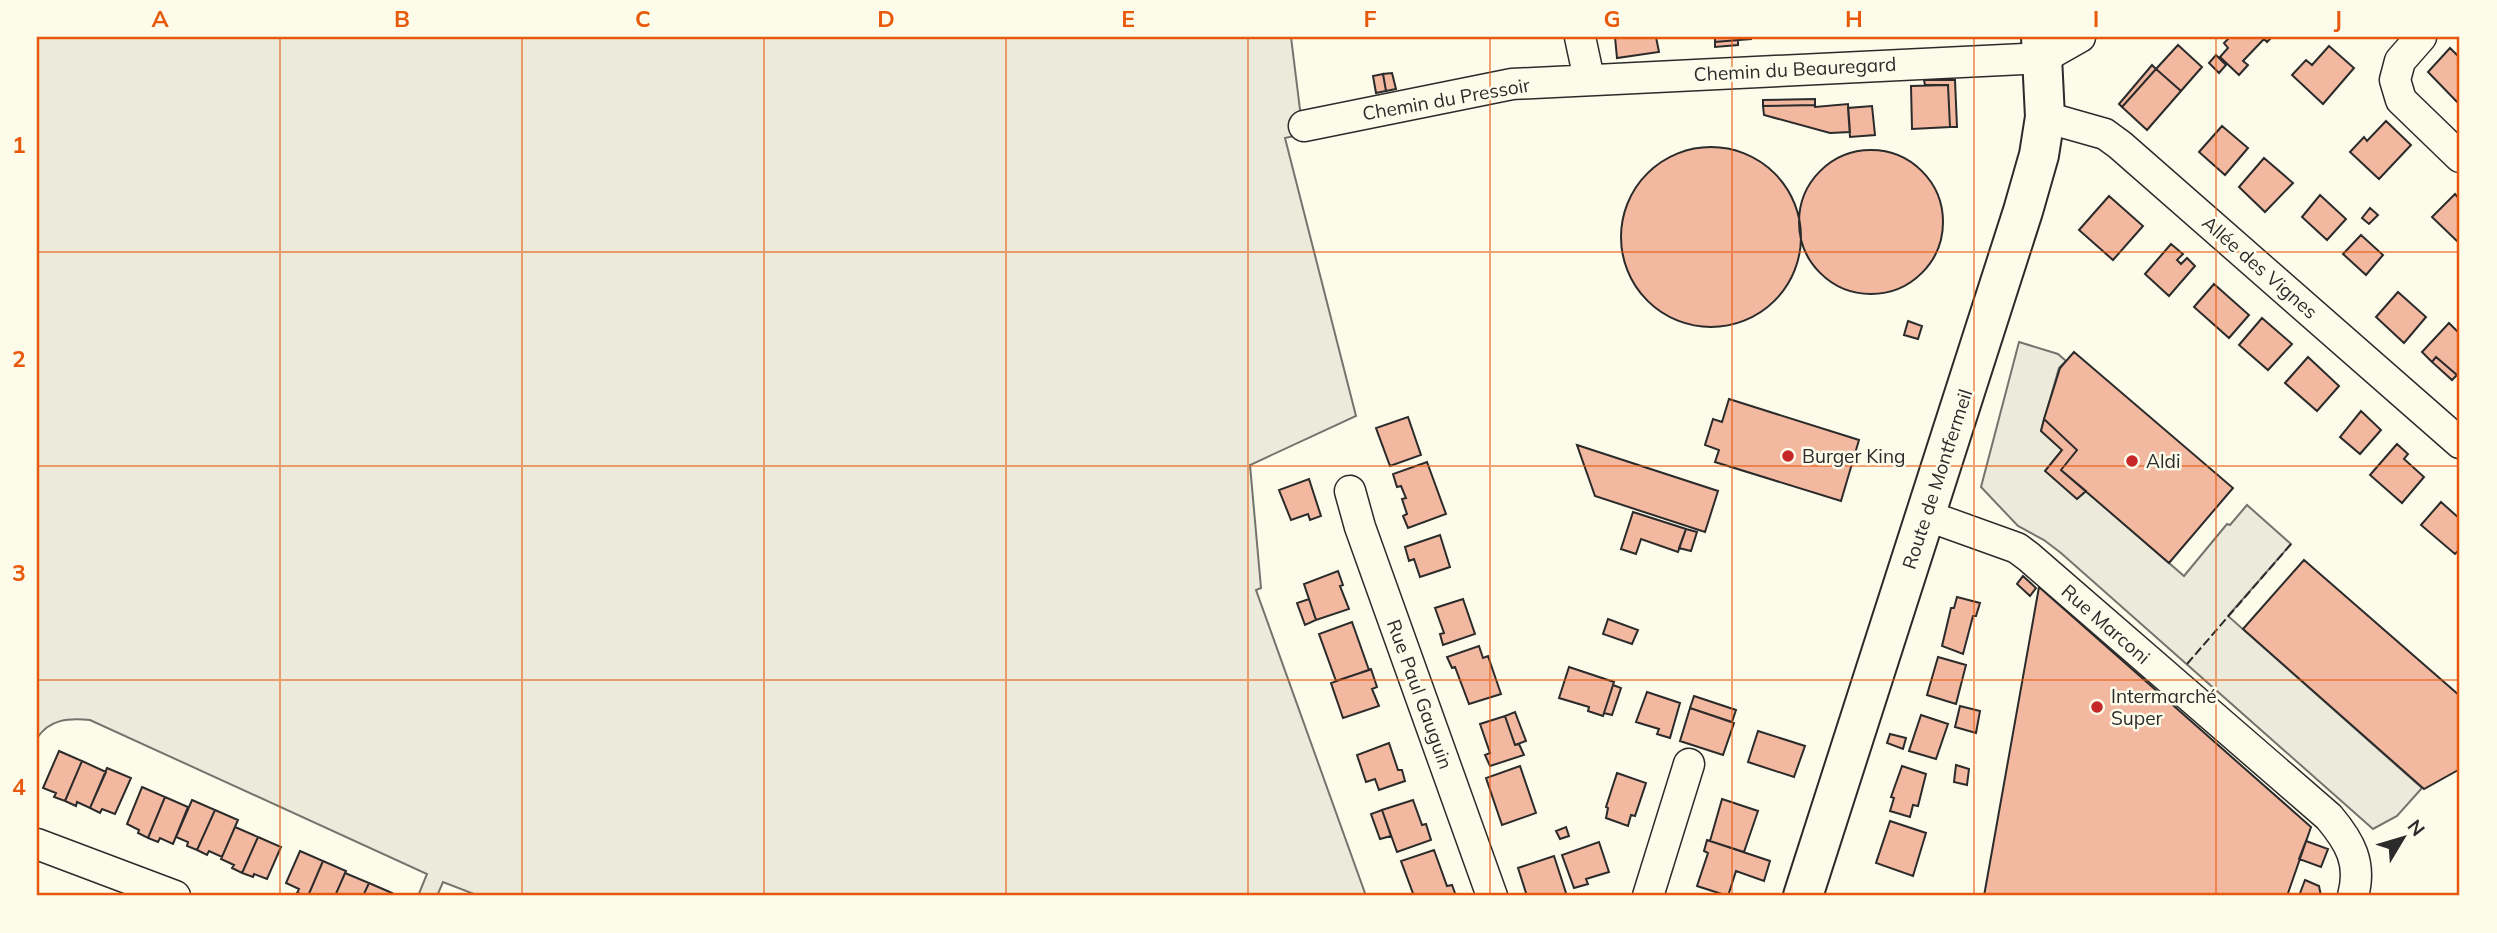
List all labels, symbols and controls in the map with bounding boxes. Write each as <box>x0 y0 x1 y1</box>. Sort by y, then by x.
text: A <box>151 4 169 33</box>
text: B <box>394 4 410 33</box>
text: C <box>635 4 651 33</box>
text: D <box>877 4 895 33</box>
text: E <box>1121 4 1135 33</box>
text: F <box>1363 4 1377 33</box>
text: G <box>1603 4 1621 33</box>
text: H <box>1845 4 1863 33</box>
text: I <box>2093 4 2099 33</box>
text: J <box>2334 4 2342 33</box>
street label: Chemin du Beauregard <box>1693 52 1897 86</box>
street label: Chemin du Pressoir <box>1360 72 1532 126</box>
text: 1 <box>12 130 26 159</box>
street label: Allée des Vignes <box>2197 210 2323 324</box>
text: 2 <box>12 344 26 373</box>
street label: Route de Montfermeil <box>1897 386 1977 572</box>
place label: Burger King <box>1802 444 1905 468</box>
marker: Burger King <box>1780 448 1796 464</box>
place label: Aldi <box>2146 449 2180 473</box>
marker: Aldi <box>2124 453 2140 469</box>
text: 3 <box>12 558 26 587</box>
street label: Rue Marconi <box>2057 579 2155 669</box>
street label: Rue Paul Gauguin <box>1382 616 1458 772</box>
place label: Intermarché Super <box>2111 684 2217 730</box>
marker: Intermarché Super <box>2089 699 2105 715</box>
text: 4 <box>12 772 26 801</box>
north arrow <box>2368 804 2438 874</box>
text: N <box>2403 814 2430 841</box>

